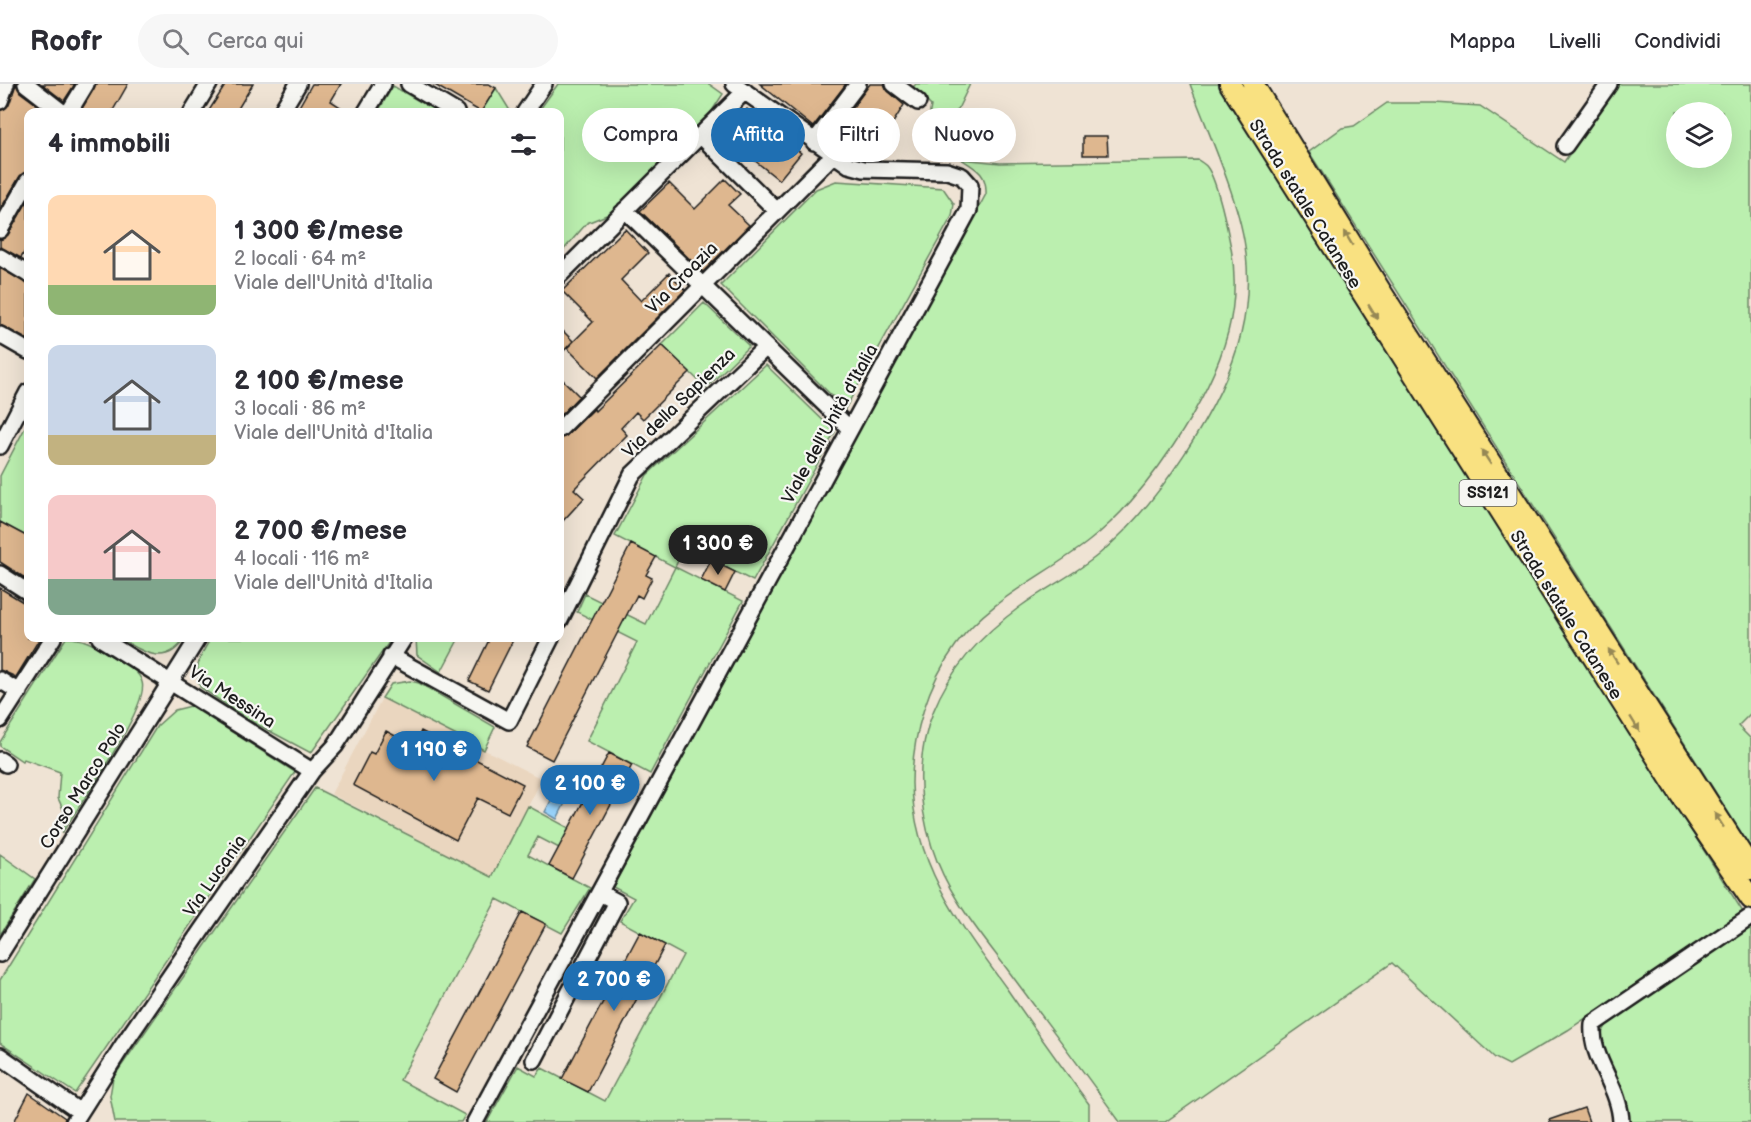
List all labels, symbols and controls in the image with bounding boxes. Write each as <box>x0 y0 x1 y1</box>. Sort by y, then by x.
search box <box>138 14 558 68</box>
text: Roofr <box>30 25 102 58</box>
icon: search <box>159 25 192 58</box>
text: Cerca qui <box>207 28 304 55</box>
text: Mappa <box>1449 29 1515 54</box>
text: Livelli <box>1548 29 1601 54</box>
text: Condividi <box>1634 29 1721 54</box>
map controls <box>1666 102 1732 168</box>
button: layers <box>1666 102 1732 168</box>
chip: Compra <box>582 108 699 162</box>
chip: Affitta <box>711 108 805 162</box>
chip: Filtri <box>817 108 900 162</box>
chip: Nuovo <box>912 108 1016 162</box>
street label: Strada statale Catanese <box>1244 116 1366 293</box>
icon: filters <box>507 128 540 161</box>
text: 4 immobili <box>48 129 170 160</box>
text: 1 300 €/mese <box>234 216 403 247</box>
icon: home <box>96 219 168 291</box>
one-way arrow <box>1343 230 1354 246</box>
street label: Via Croazia <box>642 238 722 318</box>
text: 2 locali · 64 m² <box>234 247 366 271</box>
text: Viale dell'Unità d'Italia <box>234 271 433 295</box>
one-way arrow <box>1367 303 1378 320</box>
street label: Viale dell'Unità d'Italia <box>777 341 883 507</box>
street label: Via della Sapienza <box>618 344 740 462</box>
text: 2 100 €/mese <box>234 366 404 397</box>
icon: home <box>96 369 168 441</box>
text: 3 locali · 86 m² <box>234 397 366 421</box>
text: Viale dell'Unità d'Italia <box>234 421 433 445</box>
one-way arrow <box>1480 449 1492 465</box>
road number: SS121 <box>1460 480 1516 506</box>
text: 2 700 €/mese <box>234 516 407 547</box>
icon: home <box>96 519 168 591</box>
pin: 1 300 € <box>663 525 773 576</box>
street label: Strada statale Catanese <box>1505 527 1627 704</box>
text: 1 300 € <box>683 532 753 556</box>
text: 4 locali · 116 m² <box>234 547 370 571</box>
text: Viale dell'Unità d'Italia <box>234 571 433 595</box>
one-way arrow <box>1608 648 1619 665</box>
street label: Via Messina <box>185 661 279 733</box>
one-way arrow <box>1630 716 1641 732</box>
street label: Corso Marco Polo <box>36 719 130 853</box>
pin: 1 190 € <box>379 731 489 782</box>
text: 1 190 € <box>401 738 467 762</box>
pin: 2 100 € <box>535 765 645 816</box>
text: 2 100 € <box>554 772 626 796</box>
one-way arrow <box>1713 813 1725 829</box>
street label: Via Lucania <box>179 831 251 921</box>
pin: 2 700 € <box>559 961 669 1012</box>
text: 2 700 € <box>577 968 651 992</box>

